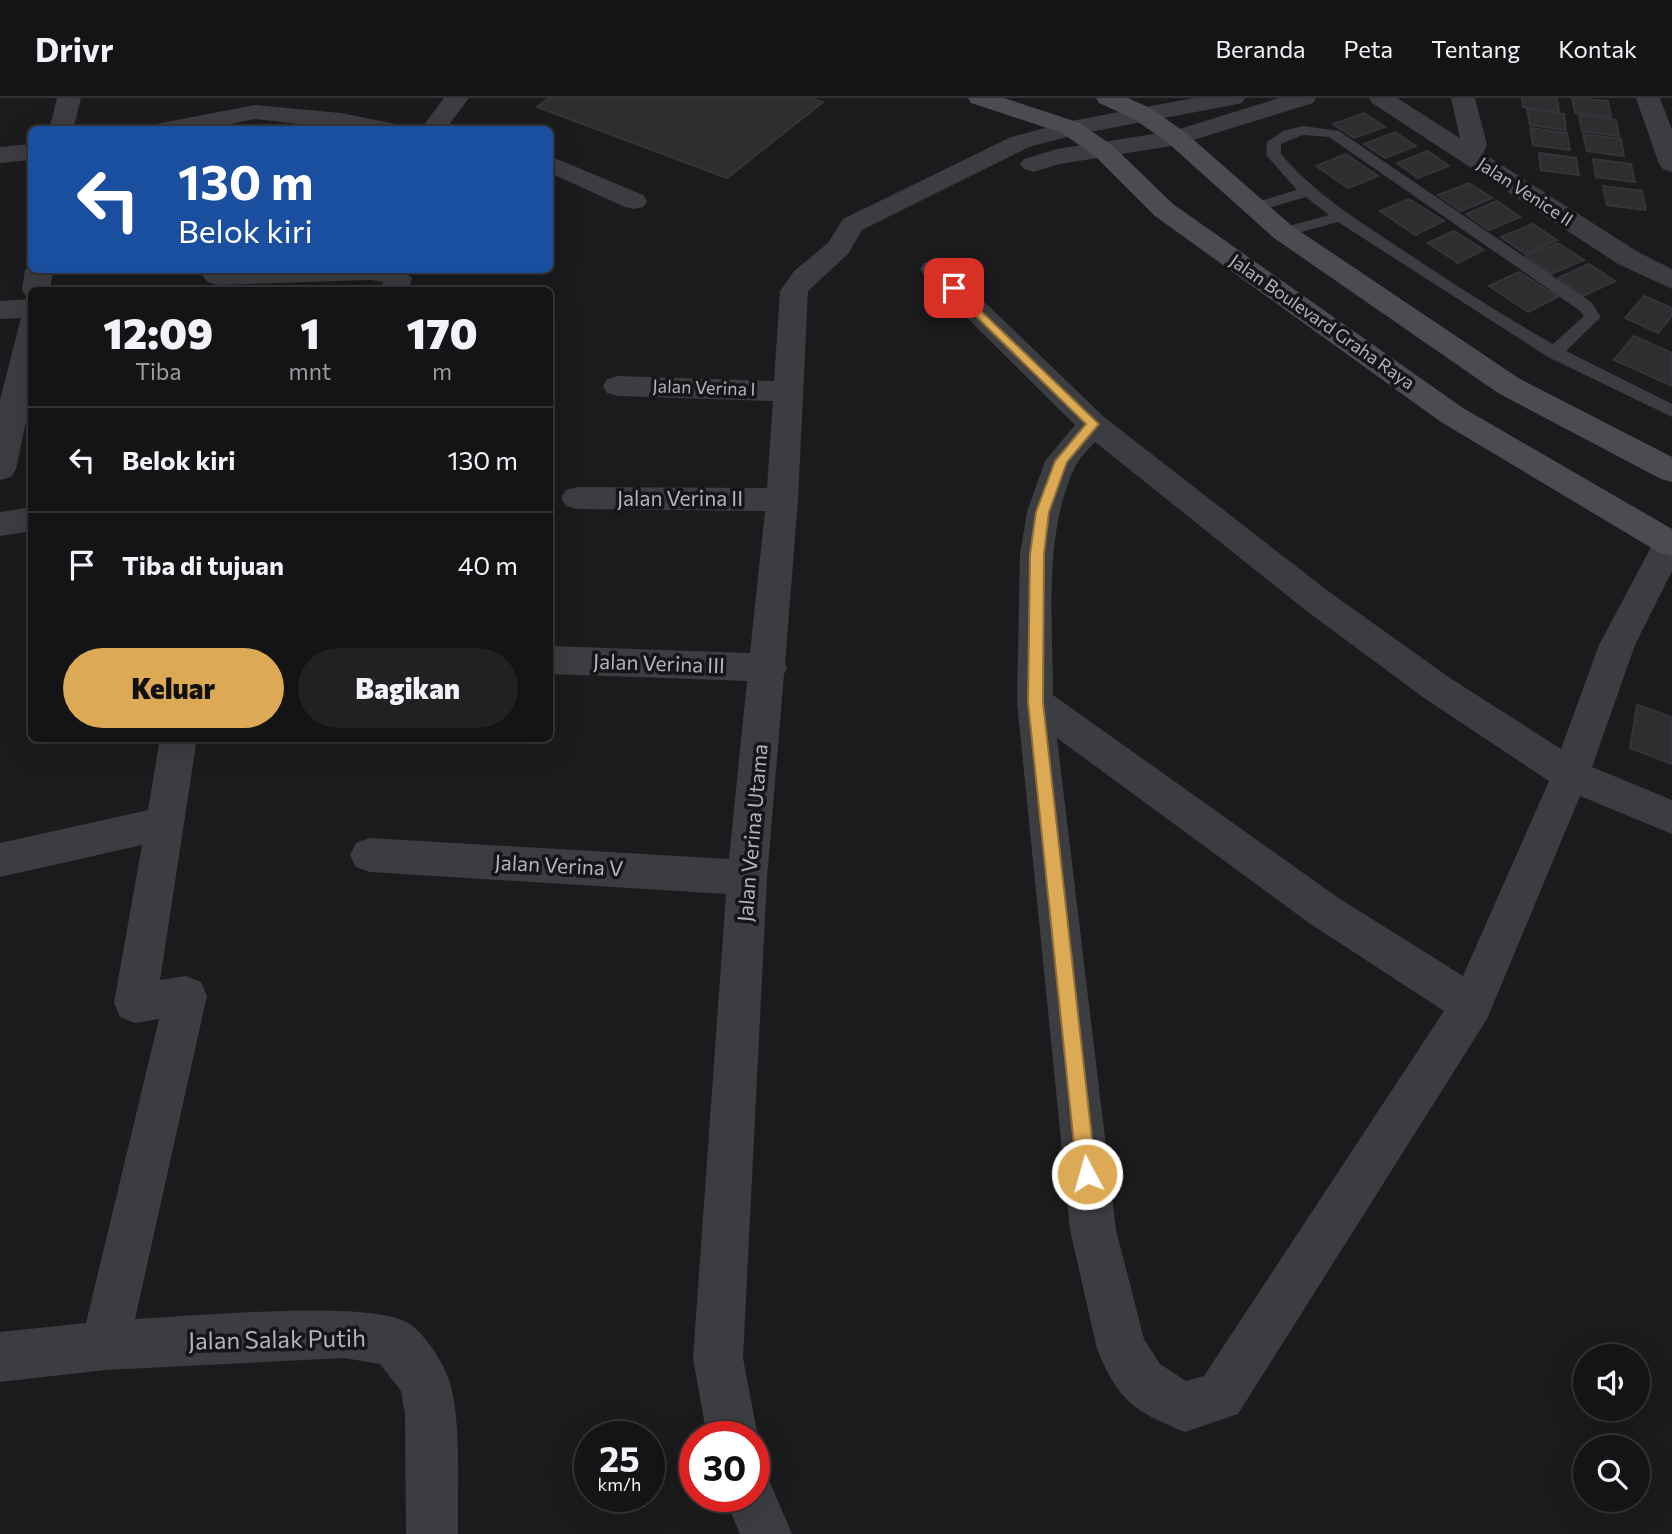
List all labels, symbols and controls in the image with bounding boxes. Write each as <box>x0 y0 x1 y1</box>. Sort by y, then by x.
text: Drivr <box>35 28 114 69</box>
text: Beranda <box>1215 34 1306 63</box>
text: Peta <box>1344 34 1393 63</box>
text: Tentang <box>1431 34 1520 63</box>
text: Kontak <box>1558 34 1637 63</box>
text: 130 m <box>178 150 313 210</box>
street label: Jalan Venice II <box>1473 152 1578 230</box>
icon: left <box>63 154 154 245</box>
text: Belok kiri <box>178 210 313 250</box>
street label: Jalan Boulevard Graha Raya <box>1226 249 1419 393</box>
pin <box>924 258 984 318</box>
icon: arrive <box>935 269 973 307</box>
text: 12:09 <box>103 306 213 358</box>
text: 1 <box>300 306 320 358</box>
text: 170 <box>407 306 478 358</box>
text: Tiba <box>135 357 181 385</box>
text: mnt <box>289 357 331 385</box>
text: m <box>432 357 452 385</box>
street label: Jalan Verina I <box>652 374 756 400</box>
icon: left <box>63 441 101 479</box>
text: Belok kiri <box>122 444 236 475</box>
text: 130 m <box>447 444 518 475</box>
street label: Jalan Verina II <box>617 485 743 510</box>
icon: arrive <box>63 546 101 584</box>
text: Tiba di tujuan <box>122 549 284 580</box>
text: 40 m <box>458 549 518 580</box>
button: Keluar <box>63 648 284 728</box>
button: Bagikan <box>298 648 518 728</box>
street label: Jalan Verina III <box>593 648 725 677</box>
street label: Jalan Verina Utama <box>731 743 772 923</box>
street label: Jalan Verina V <box>494 849 624 880</box>
position arrow <box>1050 1137 1124 1211</box>
street label: Jalan Salak Putih <box>188 1322 366 1355</box>
map controls <box>1573 1344 1650 1512</box>
button: sound <box>1573 1344 1650 1421</box>
speed limit sign: 30 <box>679 1421 770 1512</box>
button: search <box>1573 1435 1650 1512</box>
text: 25 <box>599 1436 640 1479</box>
text: km/h <box>598 1473 641 1495</box>

